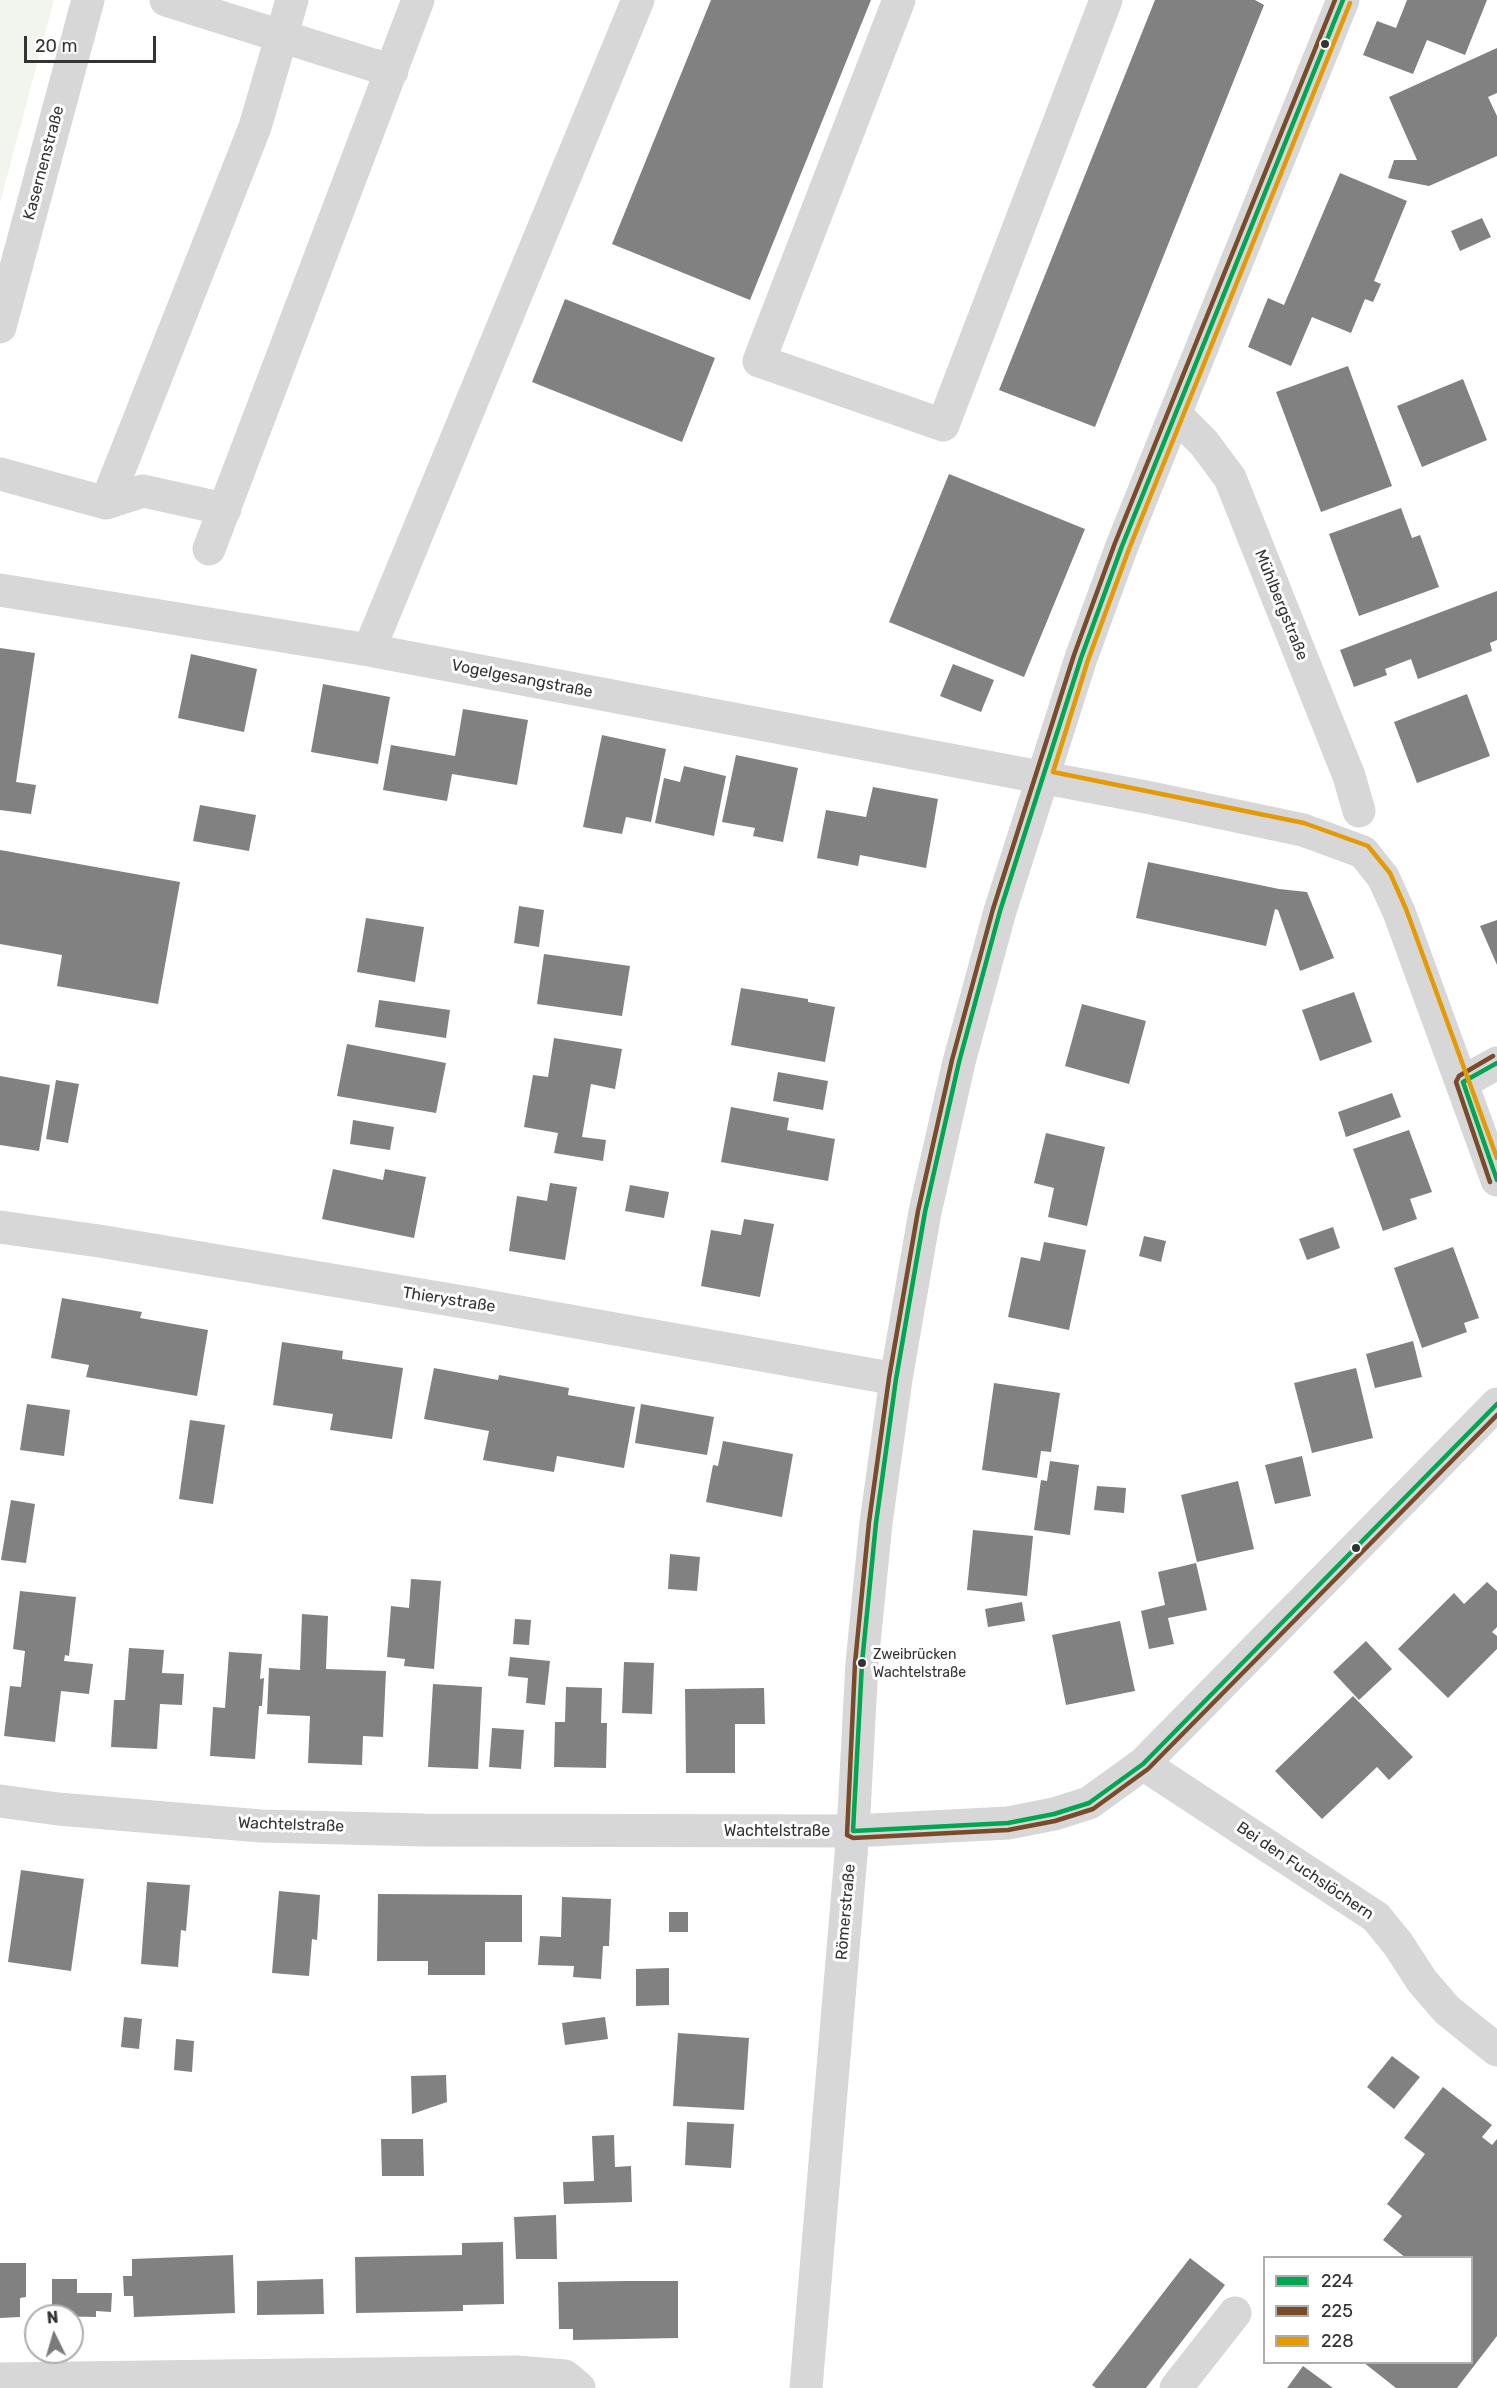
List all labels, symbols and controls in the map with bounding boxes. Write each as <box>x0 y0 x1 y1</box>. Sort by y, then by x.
scale bar <box>27 24 159 62</box>
text: 20 m <box>35 35 77 57</box>
unlabelled marker <box>1319 38 1331 50</box>
street label: Kasernenstraße <box>20 104 68 222</box>
street label: Mühlbergstraße <box>1250 547 1312 663</box>
street label: Vogelgesangstraße <box>450 656 594 702</box>
street label: Thierystraße <box>401 1283 497 1317</box>
unlabelled marker <box>1350 1542 1362 1554</box>
place label: Zweibrücken Wachtelstraße <box>873 1647 966 1679</box>
marker: Zweibrücken Wachtelstraße <box>856 1657 868 1669</box>
street label: Wachtelstraße <box>237 1814 345 1836</box>
street label: Bei den Fuchslöchern <box>1233 1818 1377 1924</box>
street label: Wachtelstraße <box>724 1821 830 1841</box>
street label: Römerstraße <box>832 1863 860 1961</box>
legend <box>1263 2256 1473 2364</box>
text: 224 <box>1321 2270 1353 2292</box>
text: 225 <box>1321 2300 1353 2322</box>
north arrow <box>24 2304 84 2364</box>
text: N <box>46 2308 59 2328</box>
text: 228 <box>1321 2330 1354 2352</box>

